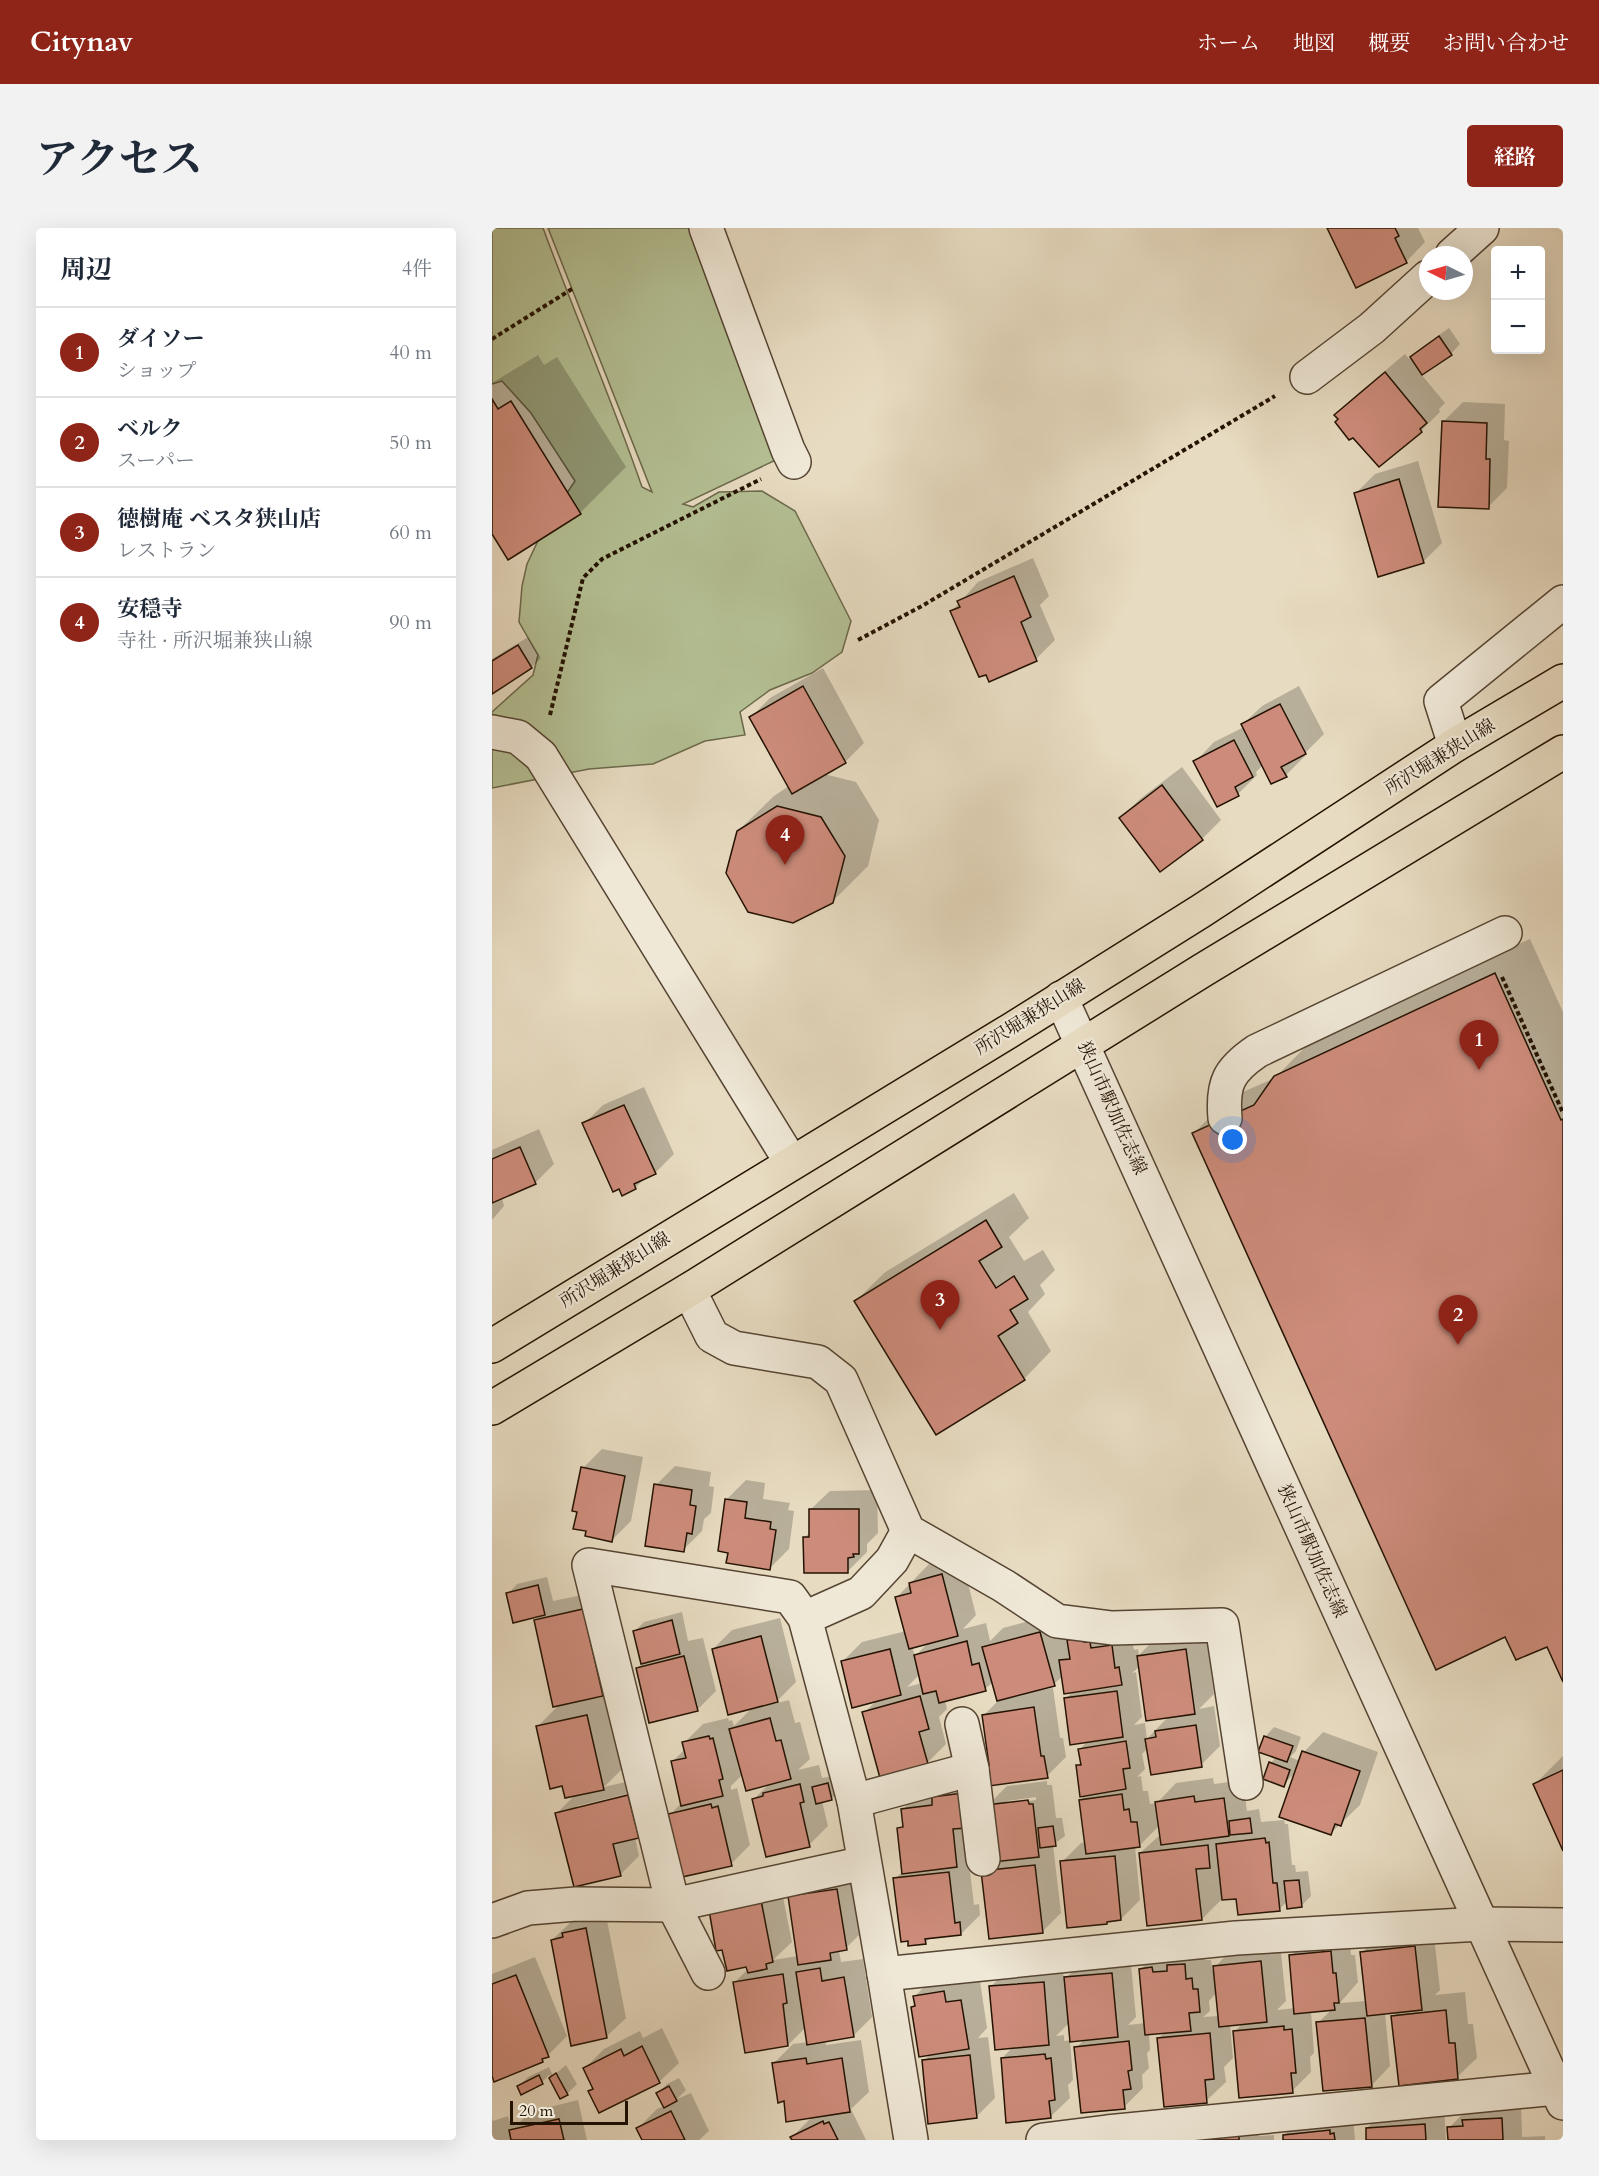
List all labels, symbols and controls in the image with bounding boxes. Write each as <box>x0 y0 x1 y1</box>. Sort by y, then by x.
text: Citynav <box>30 23 133 61</box>
text: ホーム <box>1197 29 1260 58</box>
text: 地図 <box>1293 29 1335 58</box>
text: 概要 <box>1368 29 1410 58</box>
text: お問い合わせ <box>1443 29 1569 58</box>
button: 経路 <box>1467 125 1563 187</box>
text: アクセス <box>36 131 203 188</box>
north arrow <box>1419 246 1473 300</box>
map controls <box>1491 246 1545 354</box>
button: + <box>1491 246 1545 300</box>
text: 周辺 <box>60 252 112 287</box>
text: 4件 <box>402 255 432 282</box>
button: − <box>1491 300 1545 354</box>
text: ダイソー <box>117 324 205 354</box>
text: 1 <box>74 339 85 366</box>
text: 40 m <box>389 339 432 366</box>
text: ショップ <box>117 357 197 384</box>
text: ベルク <box>117 414 183 444</box>
text: 2 <box>74 429 85 456</box>
text: 50 m <box>389 429 432 456</box>
text: スーパー <box>117 447 195 474</box>
text: 徳樹庵 ベスタ狭山店 <box>117 504 321 534</box>
text: 3 <box>74 519 85 546</box>
text: 60 m <box>389 519 432 546</box>
text: レストラン <box>117 537 216 564</box>
text: 安穏寺 <box>117 594 183 624</box>
text: 4 <box>74 609 85 636</box>
text: 90 m <box>389 609 432 636</box>
text: 寺社 · 所沢堀兼狭山線 <box>117 627 313 654</box>
street label: 所沢堀兼狭山線 <box>1380 713 1500 801</box>
pin: 4 <box>766 816 804 865</box>
street label: 所沢堀兼狭山線 <box>970 973 1090 1061</box>
pin: 1 <box>1460 1020 1498 1070</box>
street label: 狭山市駅加佐志線 <box>1071 1037 1153 1179</box>
your location <box>1218 1125 1247 1154</box>
street label: 所沢堀兼狭山線 <box>555 1226 675 1314</box>
pin: 3 <box>920 1280 960 1330</box>
pin: 2 <box>1438 1296 1478 1345</box>
street label: 狭山市駅加佐志線 <box>1271 1480 1353 1622</box>
scale bar <box>510 2098 628 2126</box>
text: 20 m <box>519 2100 553 2122</box>

